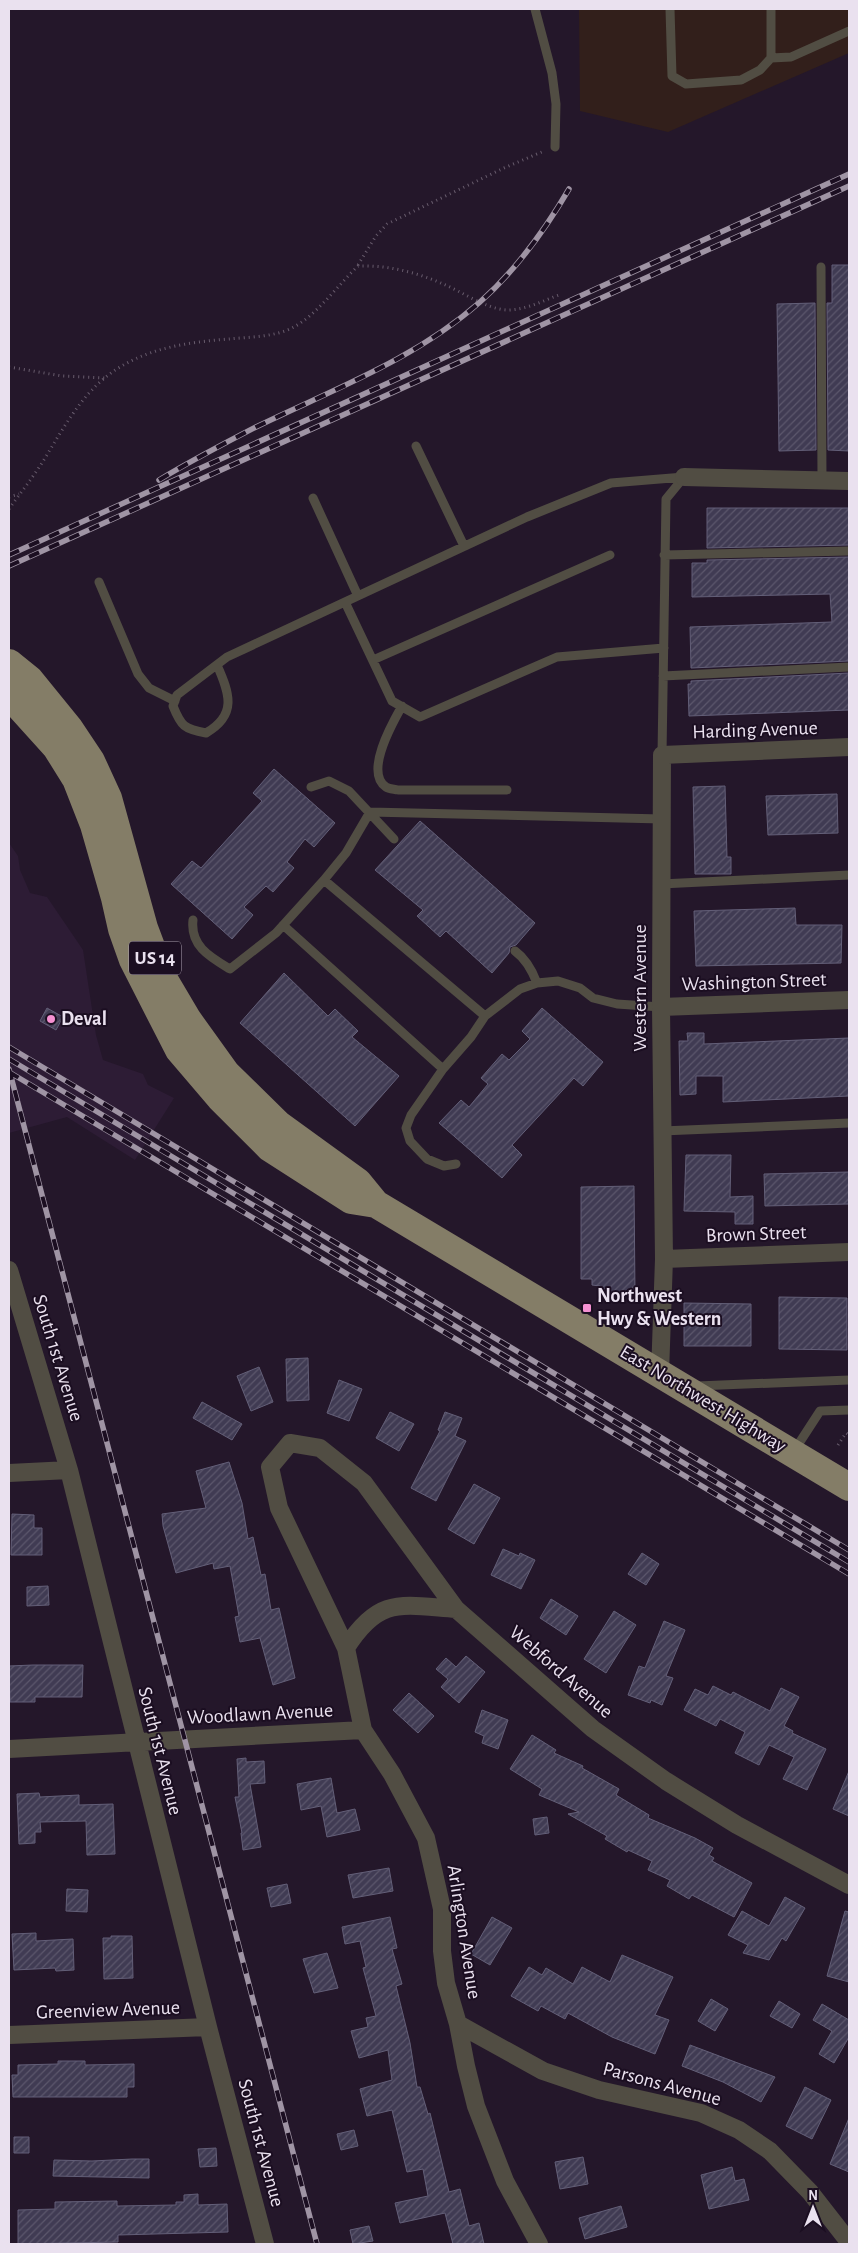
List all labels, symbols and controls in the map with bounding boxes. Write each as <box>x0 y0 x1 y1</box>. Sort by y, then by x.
street label: Harding Avenue <box>692 718 818 742</box>
street label: Western Avenue <box>630 924 650 1052</box>
road number: US 14 <box>129 941 181 974</box>
street label: Washington Street <box>681 969 827 995</box>
place label: Deval <box>61 1009 107 1029</box>
marker: Deval <box>45 1013 57 1025</box>
street label: Brown Street <box>705 1222 807 1246</box>
place label: Northwest Hwy & Western <box>597 1286 721 1329</box>
street label: South 1st Avenue <box>29 1292 87 1424</box>
marker: Northwest Hwy & Western <box>581 1302 593 1314</box>
street label: East Northwest Highway <box>617 1342 790 1457</box>
street label: Webford Avenue <box>505 1622 617 1722</box>
street label: South 1st Avenue <box>134 1685 186 1817</box>
street label: Woodlawn Avenue <box>186 1700 334 1728</box>
street label: Arlington Avenue <box>444 1864 484 2000</box>
street label: Greenview Avenue <box>36 1997 180 2023</box>
street label: Parsons Avenue <box>601 2059 723 2109</box>
street label: South 1st Avenue <box>234 2077 288 2209</box>
north arrow <box>788 2183 838 2233</box>
text: N <box>808 2189 818 2203</box>

